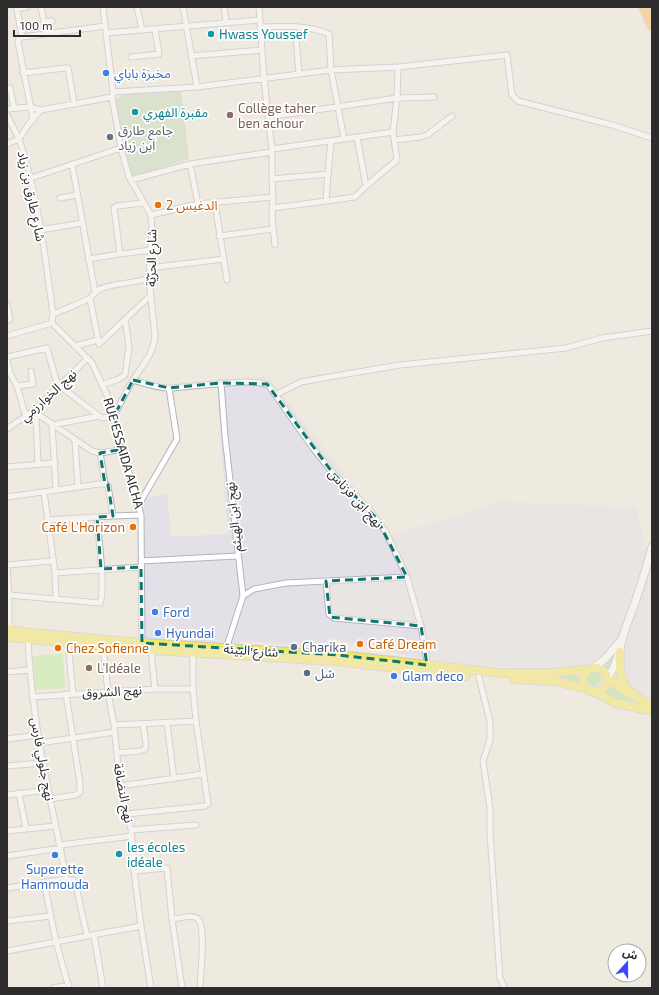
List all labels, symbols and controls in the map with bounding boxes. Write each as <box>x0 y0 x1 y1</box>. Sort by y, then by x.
scale bar <box>14 12 80 38</box>
text: 100 m <box>20 18 52 32</box>
place label: Hwass Youssef <box>219 26 309 42</box>
marker: Hwass Youssef <box>206 29 216 39</box>
place label: مخبزة باباي <box>114 65 171 84</box>
marker: مخبزة باباي <box>101 68 111 78</box>
place label: Collège taher ben achour <box>238 100 316 131</box>
place label: مقبرة الفهري <box>143 104 208 123</box>
marker: مقبرة الفهري <box>130 107 140 117</box>
marker: Collège taher ben achour <box>225 110 235 120</box>
place label: جامع طارق ابن زياد <box>118 122 173 154</box>
marker: جامع طارق ابن زياد <box>105 132 115 142</box>
street label: شارع طارق بن زياد <box>12 149 49 243</box>
place label: الدغيس 2 <box>166 197 218 214</box>
marker: الدغيس 2 <box>153 200 163 210</box>
street label: شارع الحرّيّة <box>142 229 163 287</box>
street label: نهج الخوارزمي <box>16 365 82 427</box>
street label: RUE ESSAIDA AICHA <box>100 396 148 510</box>
street label: نهج ابن فرناس <box>323 465 387 533</box>
street label: نهج ابن الهيثم <box>221 481 248 553</box>
place label: Café L'Horizon <box>41 519 125 535</box>
marker: Café L'Horizon <box>128 522 138 532</box>
place label: Ford <box>163 604 190 620</box>
marker: Ford <box>150 607 160 617</box>
place label: Hyundai <box>166 625 214 641</box>
marker: Hyundai <box>153 628 163 638</box>
place label: Café Dream <box>368 636 436 652</box>
place label: Charika <box>302 639 346 655</box>
marker: Café Dream <box>355 639 365 649</box>
place label: Chez Sofienne <box>66 640 149 656</box>
street label: شارع البيئة <box>223 640 279 663</box>
marker: Charika <box>289 642 299 652</box>
marker: Chez Sofienne <box>53 643 63 653</box>
place label: L'Idéale <box>97 660 141 676</box>
marker: L'Idéale <box>84 663 94 673</box>
place label: شل <box>315 665 335 682</box>
marker: شل <box>302 668 312 678</box>
place label: Glam deco <box>402 668 464 684</box>
marker: Glam deco <box>389 671 399 681</box>
street label: نهج الشروق <box>82 681 143 704</box>
street label: نهج جلولي فارس <box>25 716 58 803</box>
street label: نهج النضافة <box>107 762 138 825</box>
place label: les écoles idéale <box>127 839 185 870</box>
marker: les écoles idéale <box>114 849 124 859</box>
marker: Superette Hammouda <box>50 850 60 860</box>
place label: Superette Hammouda <box>21 861 89 892</box>
north arrow <box>607 943 647 983</box>
text: ش <box>621 944 640 963</box>

